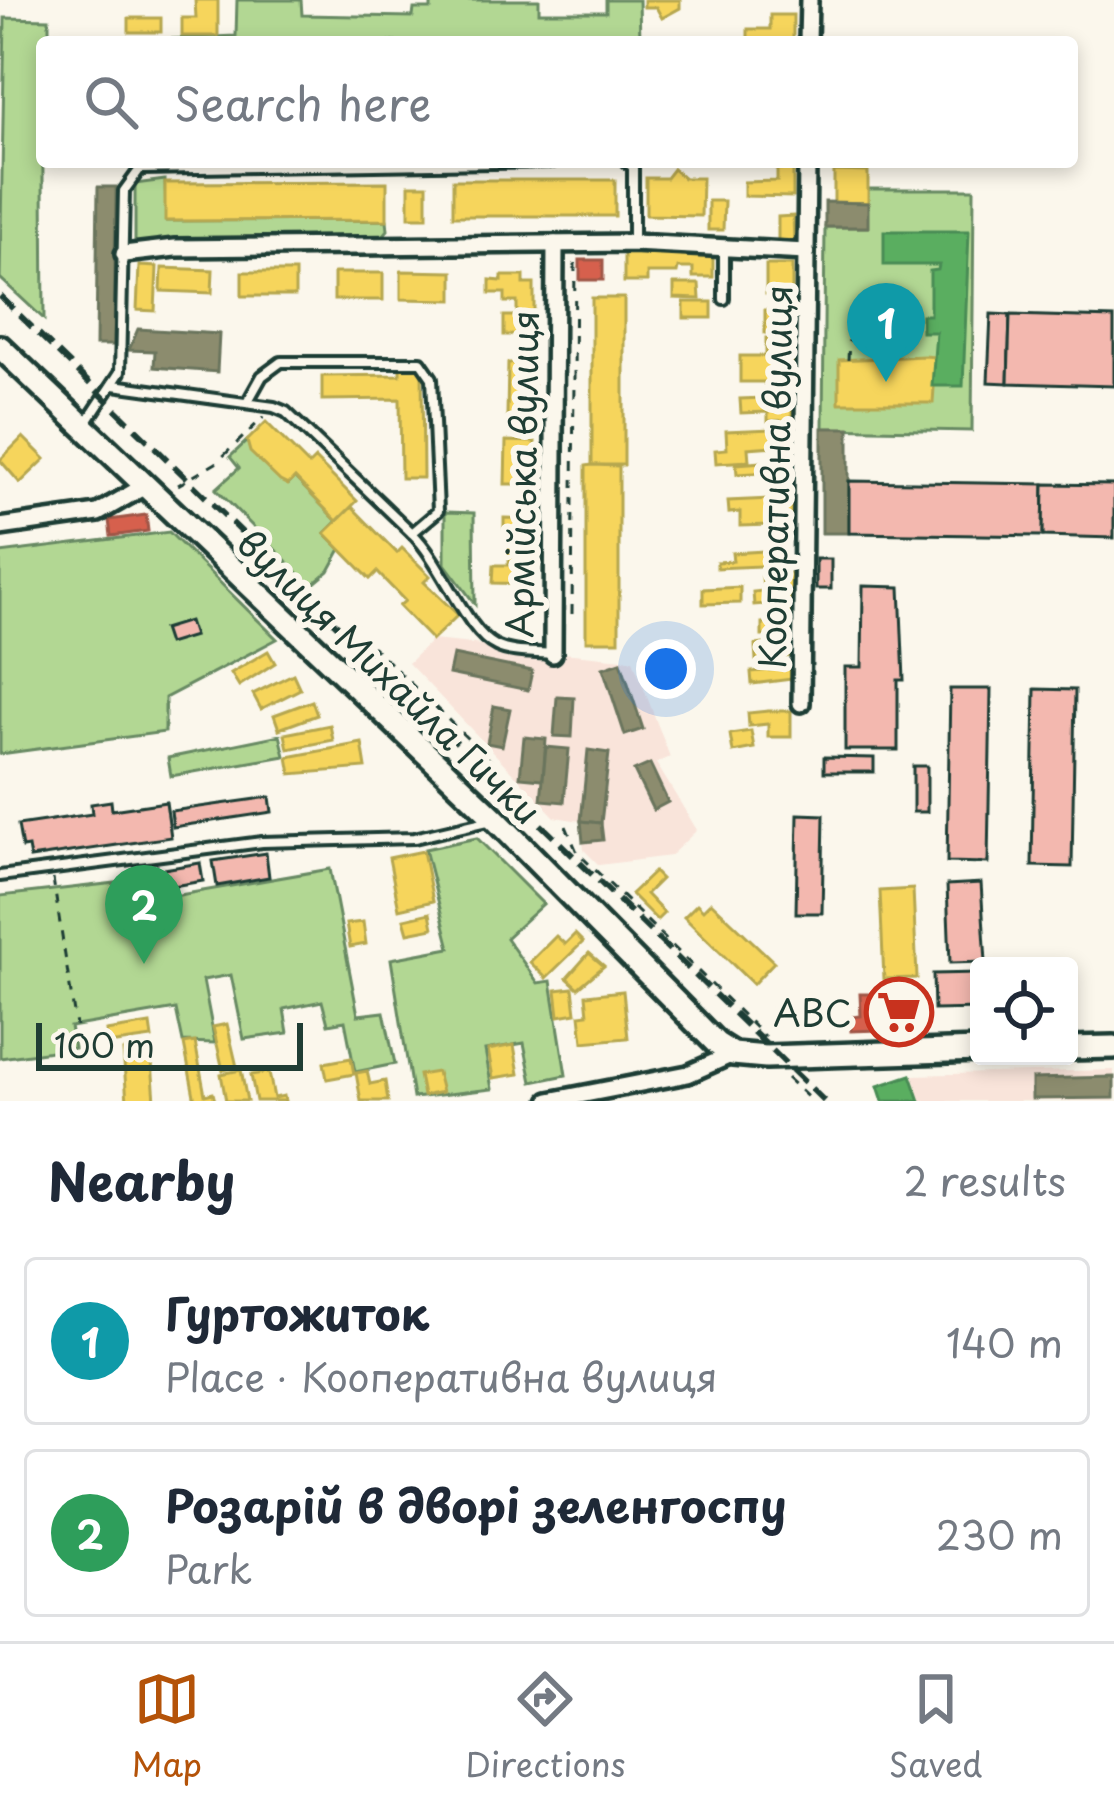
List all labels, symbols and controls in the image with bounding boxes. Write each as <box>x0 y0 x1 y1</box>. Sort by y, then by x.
search box <box>36 36 1078 168</box>
text: Search here <box>174 68 431 136</box>
icon: search <box>78 69 144 135</box>
pin: 1 <box>847 283 925 382</box>
street label: Кооперативна вулиця <box>744 284 804 670</box>
street label: Армійська вулиця <box>491 310 551 638</box>
street label: вулиця Михайла Гички <box>226 516 554 836</box>
your location <box>636 639 696 699</box>
pin: 2 <box>105 865 183 964</box>
map controls <box>970 957 1078 1065</box>
button: locate <box>970 957 1078 1065</box>
supermarket icon: ABC <box>864 977 934 1047</box>
place label: ABC <box>773 985 852 1039</box>
scale bar <box>36 1017 303 1070</box>
text: 100 m <box>54 1019 155 1069</box>
text: Nearby <box>48 1141 235 1218</box>
text: 2 results <box>904 1150 1066 1209</box>
text: Гуртожиток <box>165 1278 429 1346</box>
text: 1 <box>81 1312 99 1371</box>
text: 140 m <box>946 1312 1063 1371</box>
text: Place · Кооперативна вулиця <box>165 1346 718 1405</box>
text: Розарій в дворі зеленгоспу <box>165 1470 787 1538</box>
text: 2 <box>76 1504 104 1563</box>
text: 230 m <box>936 1504 1063 1563</box>
text: Park <box>165 1538 252 1597</box>
tab: Map <box>132 1666 202 1788</box>
tab: Directions <box>465 1666 626 1788</box>
tab: Saved <box>889 1666 982 1788</box>

